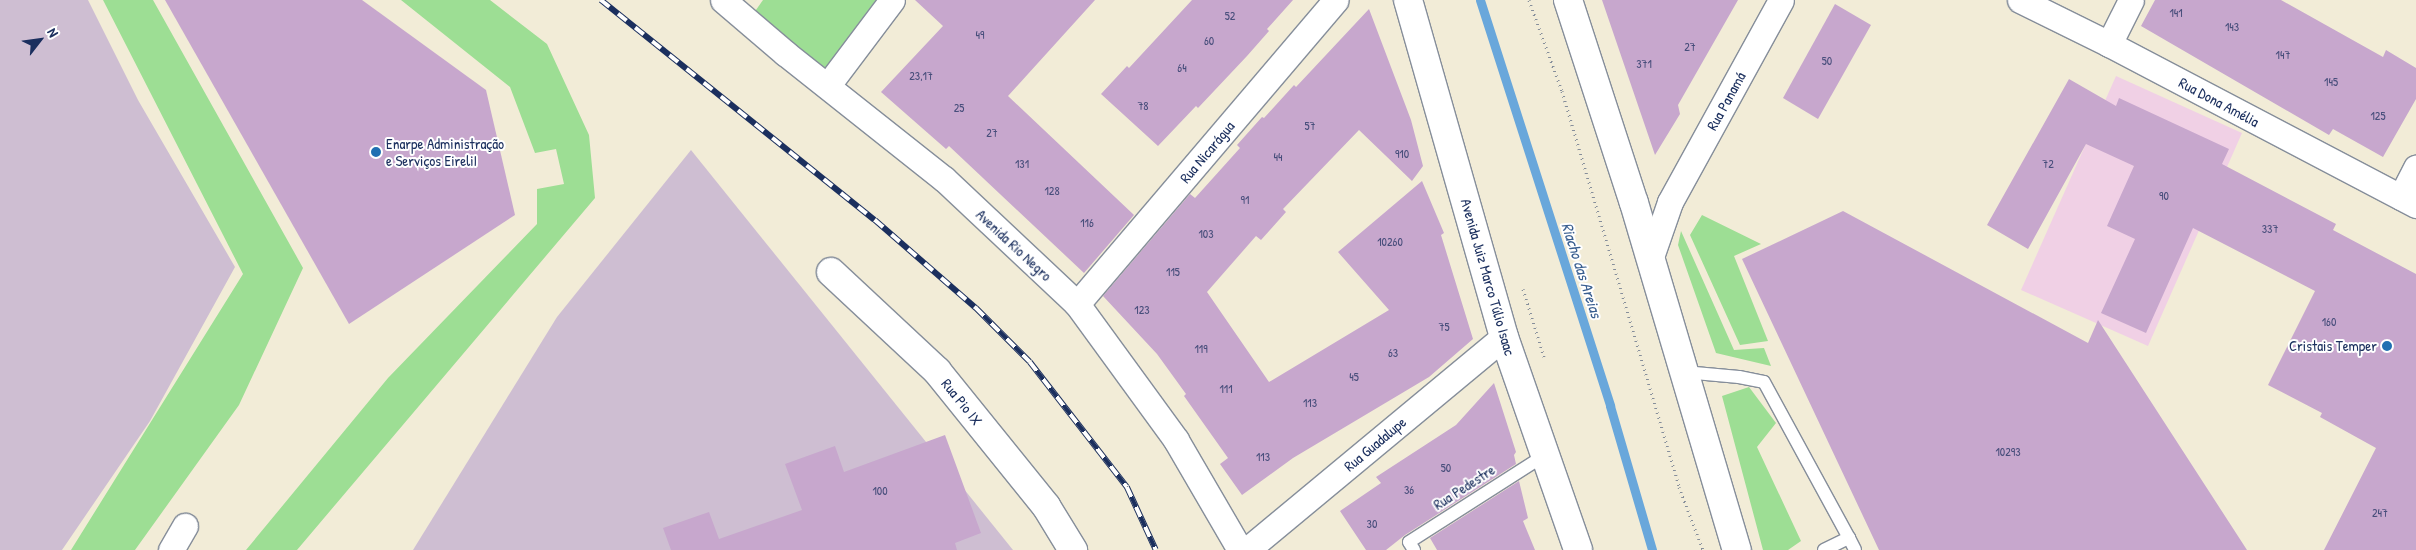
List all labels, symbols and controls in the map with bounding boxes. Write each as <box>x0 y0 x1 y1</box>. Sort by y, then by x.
house number: 141 <box>2169 6 2183 20</box>
house number: 52 <box>1225 9 1235 23</box>
north arrow <box>15 15 65 65</box>
house number: 143 <box>2225 20 2239 34</box>
text: N <box>43 24 64 40</box>
house number: 49 <box>976 28 984 42</box>
house number: 60 <box>1204 34 1214 48</box>
house number: 27 <box>1684 40 1696 54</box>
house number: 147 <box>2276 48 2290 62</box>
house number: 50 <box>1822 54 1832 68</box>
house number: 371 <box>1636 57 1652 71</box>
house number: 64 <box>1177 61 1187 75</box>
house number: 23,17 <box>909 69 933 83</box>
street label: Rua Panamá <box>1703 69 1749 133</box>
street label: Rua Dona Amélia <box>2176 73 2262 131</box>
house number: 145 <box>2324 75 2338 89</box>
house number: 78 <box>1137 99 1149 113</box>
house number: 25 <box>954 101 964 115</box>
house number: 125 <box>2370 109 2386 123</box>
street label: Rua Nicarágua <box>1176 117 1238 187</box>
house number: 57 <box>1304 119 1316 133</box>
house number: 27 <box>986 126 998 140</box>
place label: Enarpe Administração e Serviços EireliI <box>386 134 504 169</box>
marker: Enarpe Administração e Serviços EireliI <box>370 146 382 158</box>
house number: 910 <box>1395 147 1409 161</box>
house number: 44 <box>1274 150 1282 164</box>
house number: 131 <box>1015 157 1029 171</box>
house number: 72 <box>2042 157 2054 171</box>
house number: 128 <box>1044 184 1060 198</box>
house number: 90 <box>2159 189 2169 203</box>
house number: 91 <box>1241 193 1249 207</box>
street label: Avenida Juiz Marco Túlio Isaac <box>1457 197 1519 357</box>
street label: Avenida Rio Negro <box>972 205 1056 285</box>
house number: 116 <box>1080 216 1094 230</box>
water label: Riacho das Areias <box>1558 220 1606 320</box>
house number: 337 <box>2262 222 2278 236</box>
house number: 103 <box>1198 227 1214 241</box>
house number: 10260 <box>1377 235 1403 249</box>
house number: 115 <box>1166 265 1180 279</box>
house number: 123 <box>1134 303 1150 317</box>
house number: 160 <box>2322 315 2336 329</box>
house number: 75 <box>1438 320 1450 334</box>
place label: Cristais Temper <box>2289 337 2377 355</box>
marker: Cristais Temper <box>2381 340 2393 352</box>
house number: 119 <box>1194 342 1208 356</box>
house number: 63 <box>1388 346 1398 360</box>
house number: 45 <box>1349 370 1359 384</box>
street label: Rua Pio IX <box>938 375 986 429</box>
house number: 111 <box>1219 382 1233 396</box>
house number: 113 <box>1303 396 1317 410</box>
street label: Rua Guadalupe <box>1340 413 1410 475</box>
house number: 10293 <box>1995 445 2021 459</box>
house number: 113 <box>1256 450 1270 464</box>
street label: Rua Pedestre <box>1430 460 1498 514</box>
house number: 50 <box>1441 461 1451 475</box>
house number: 36 <box>1404 483 1414 497</box>
house number: 100 <box>872 484 888 498</box>
house number: 247 <box>2372 506 2388 520</box>
house number: 30 <box>1367 517 1377 531</box>

